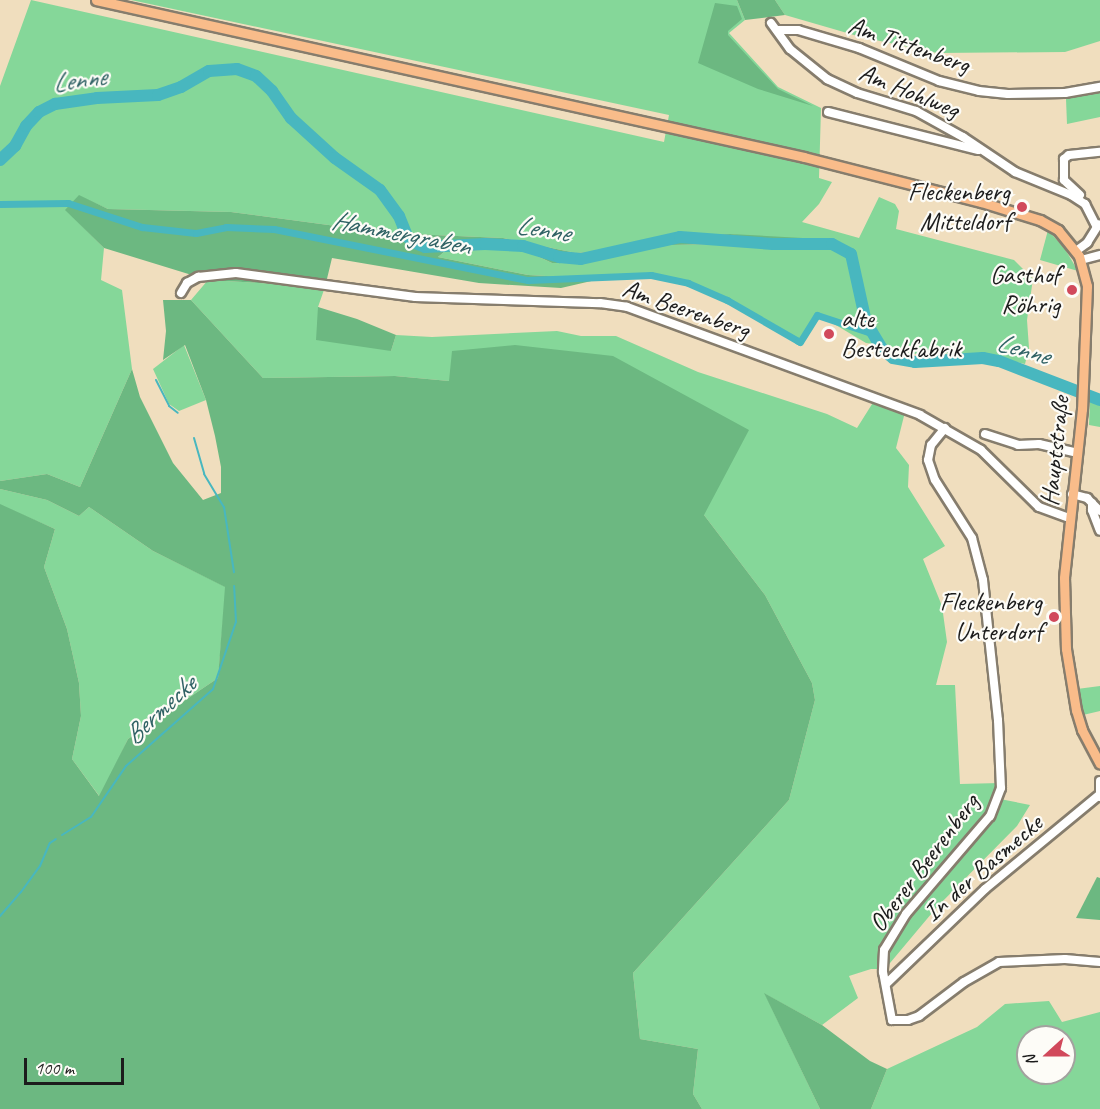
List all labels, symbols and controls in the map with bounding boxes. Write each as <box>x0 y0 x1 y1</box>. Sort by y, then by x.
street label: Am Tittenberg <box>844 10 974 80</box>
street label: Am Hohlweg <box>854 57 964 125</box>
water label: Lenne <box>50 60 108 100</box>
place label: Fleckenberg Mitteldorf <box>908 176 1010 237</box>
marker: Fleckenberg Mitteldorf <box>1015 200 1029 214</box>
water label: Hammergraben <box>329 204 473 262</box>
water label: Lenne <box>514 209 572 249</box>
place label: Gasthof Röhrig <box>990 259 1060 320</box>
street label: Am Beerenberg <box>618 273 754 345</box>
marker: Gasthof Röhrig <box>1065 283 1079 297</box>
place label: alte Besteckfabrik <box>841 303 961 364</box>
water label: Lenne <box>993 326 1053 372</box>
marker: alte Besteckfabrik <box>822 327 836 341</box>
street label: Hauptstraße <box>1034 394 1076 508</box>
place label: Fleckenberg Unterdorf <box>940 586 1042 648</box>
marker: Fleckenberg Unterdorf <box>1047 610 1061 624</box>
water label: Bermecke <box>117 669 203 751</box>
street label: Oberer Beerenberg <box>862 788 986 938</box>
street label: In der Basmecke <box>917 808 1049 928</box>
north arrow <box>1016 1025 1076 1085</box>
scale bar <box>27 1046 128 1084</box>
text: N <box>1020 1053 1042 1069</box>
text: 100 m <box>35 1057 74 1079</box>

